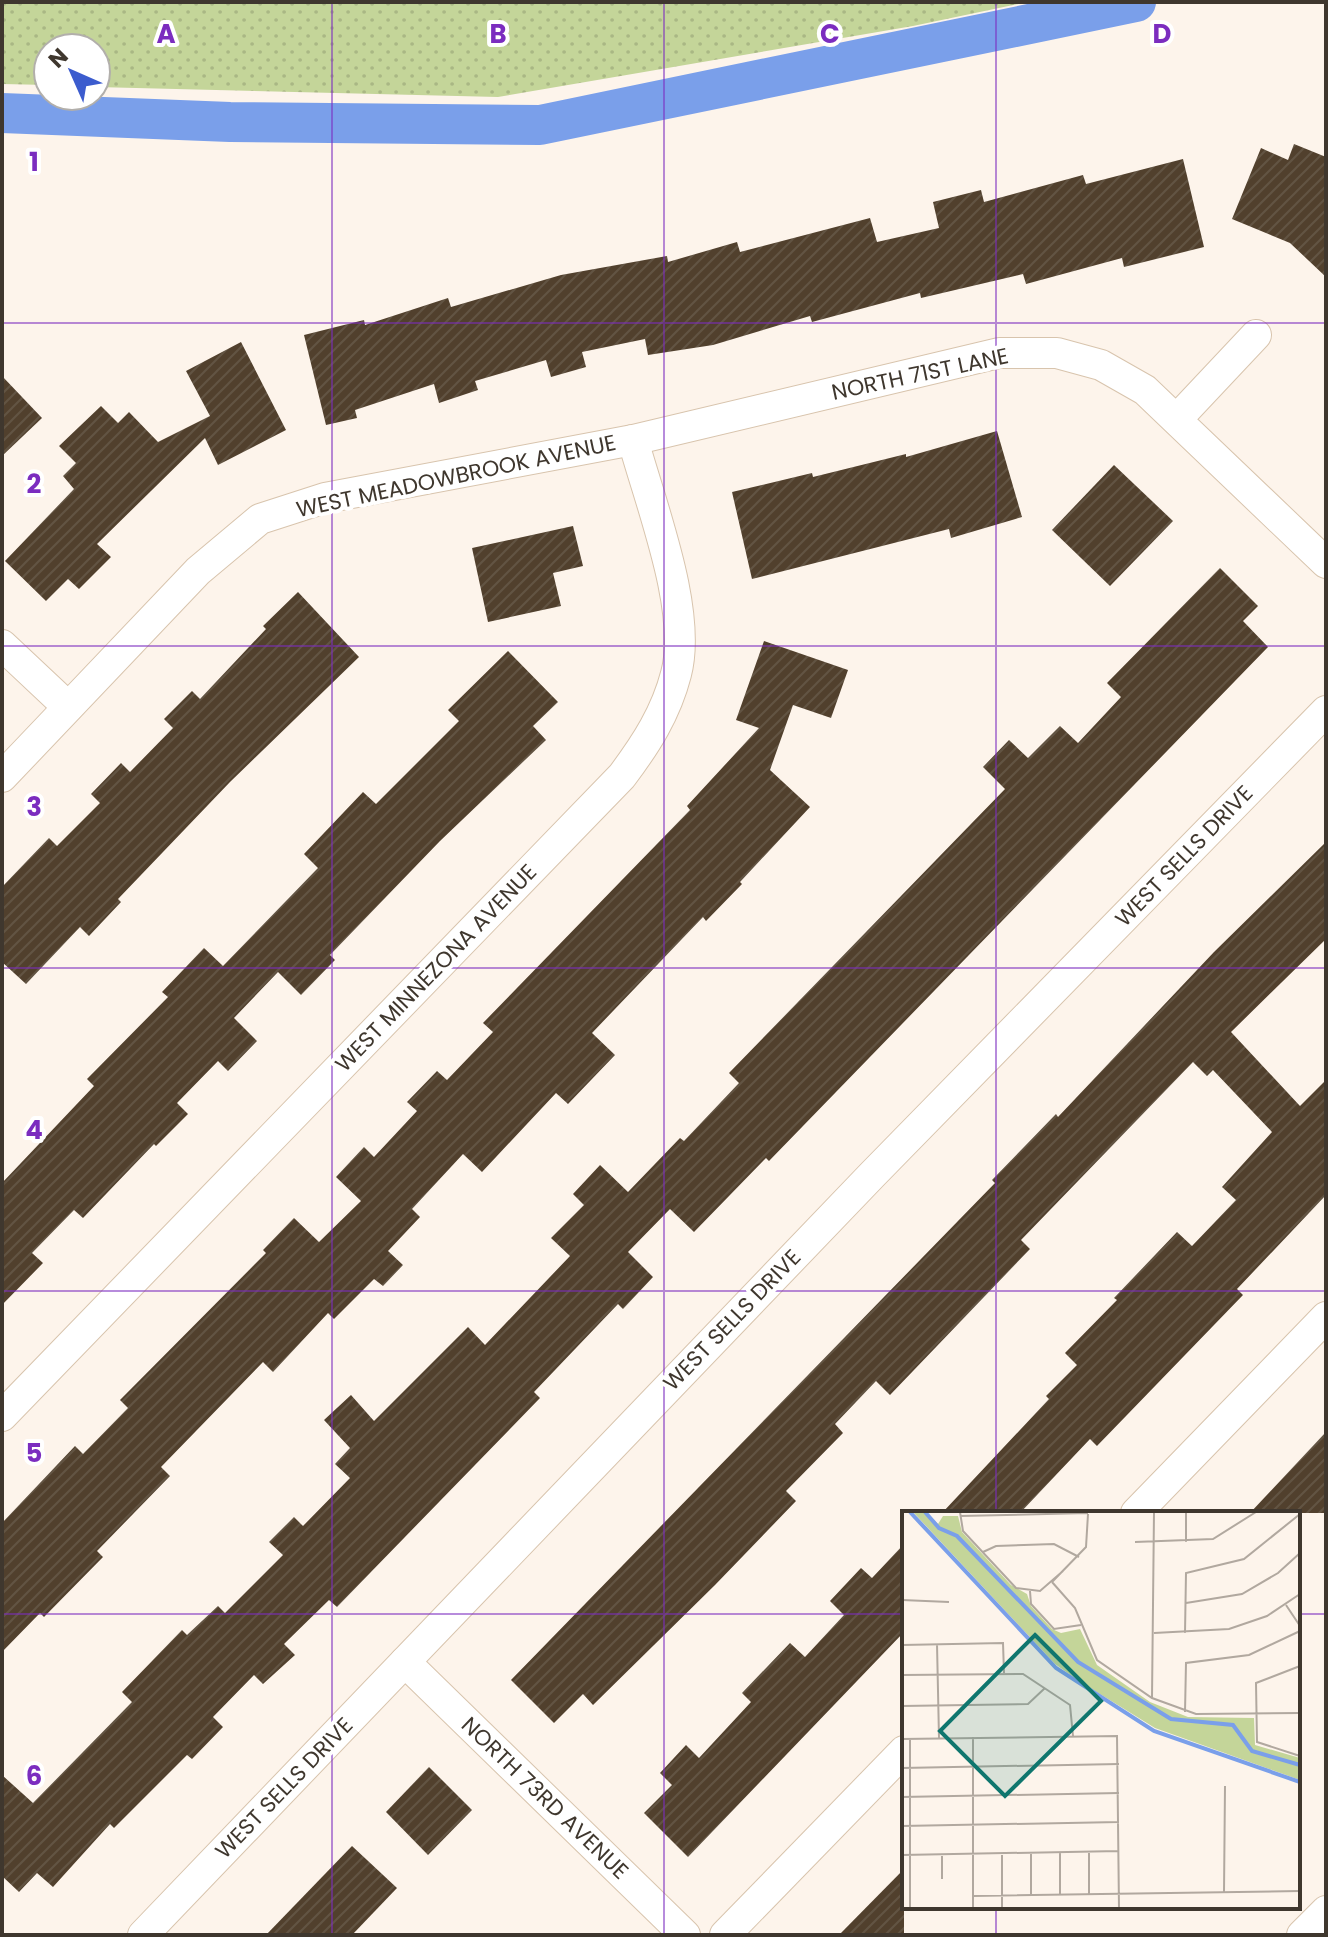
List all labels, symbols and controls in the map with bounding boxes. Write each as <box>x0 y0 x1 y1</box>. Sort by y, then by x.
text: A <box>156 16 176 52</box>
text: B <box>489 16 507 52</box>
text: C <box>820 16 840 52</box>
text: D <box>1153 16 1172 52</box>
north arrow <box>32 32 112 112</box>
text: N <box>41 41 75 75</box>
text: 1 <box>29 144 39 180</box>
street label: NORTH 71ST LANE <box>829 340 1011 408</box>
street label: WEST MEADOWBROOK AVENUE <box>293 427 619 525</box>
text: 2 <box>27 466 42 502</box>
street label: WEST SELLS DRIVE <box>1108 778 1260 934</box>
text: 3 <box>26 789 42 825</box>
street label: WEST MINNEZONA AVENUE <box>328 857 544 1079</box>
text: 4 <box>25 1112 43 1148</box>
street label: WEST SELLS DRIVE <box>656 1242 808 1398</box>
text: 5 <box>26 1435 42 1471</box>
inset map <box>902 1511 1300 1909</box>
street label: WEST SELLS DRIVE <box>208 1710 360 1866</box>
street label: NORTH 73RD AVENUE <box>455 1710 635 1886</box>
text: 6 <box>26 1758 42 1794</box>

